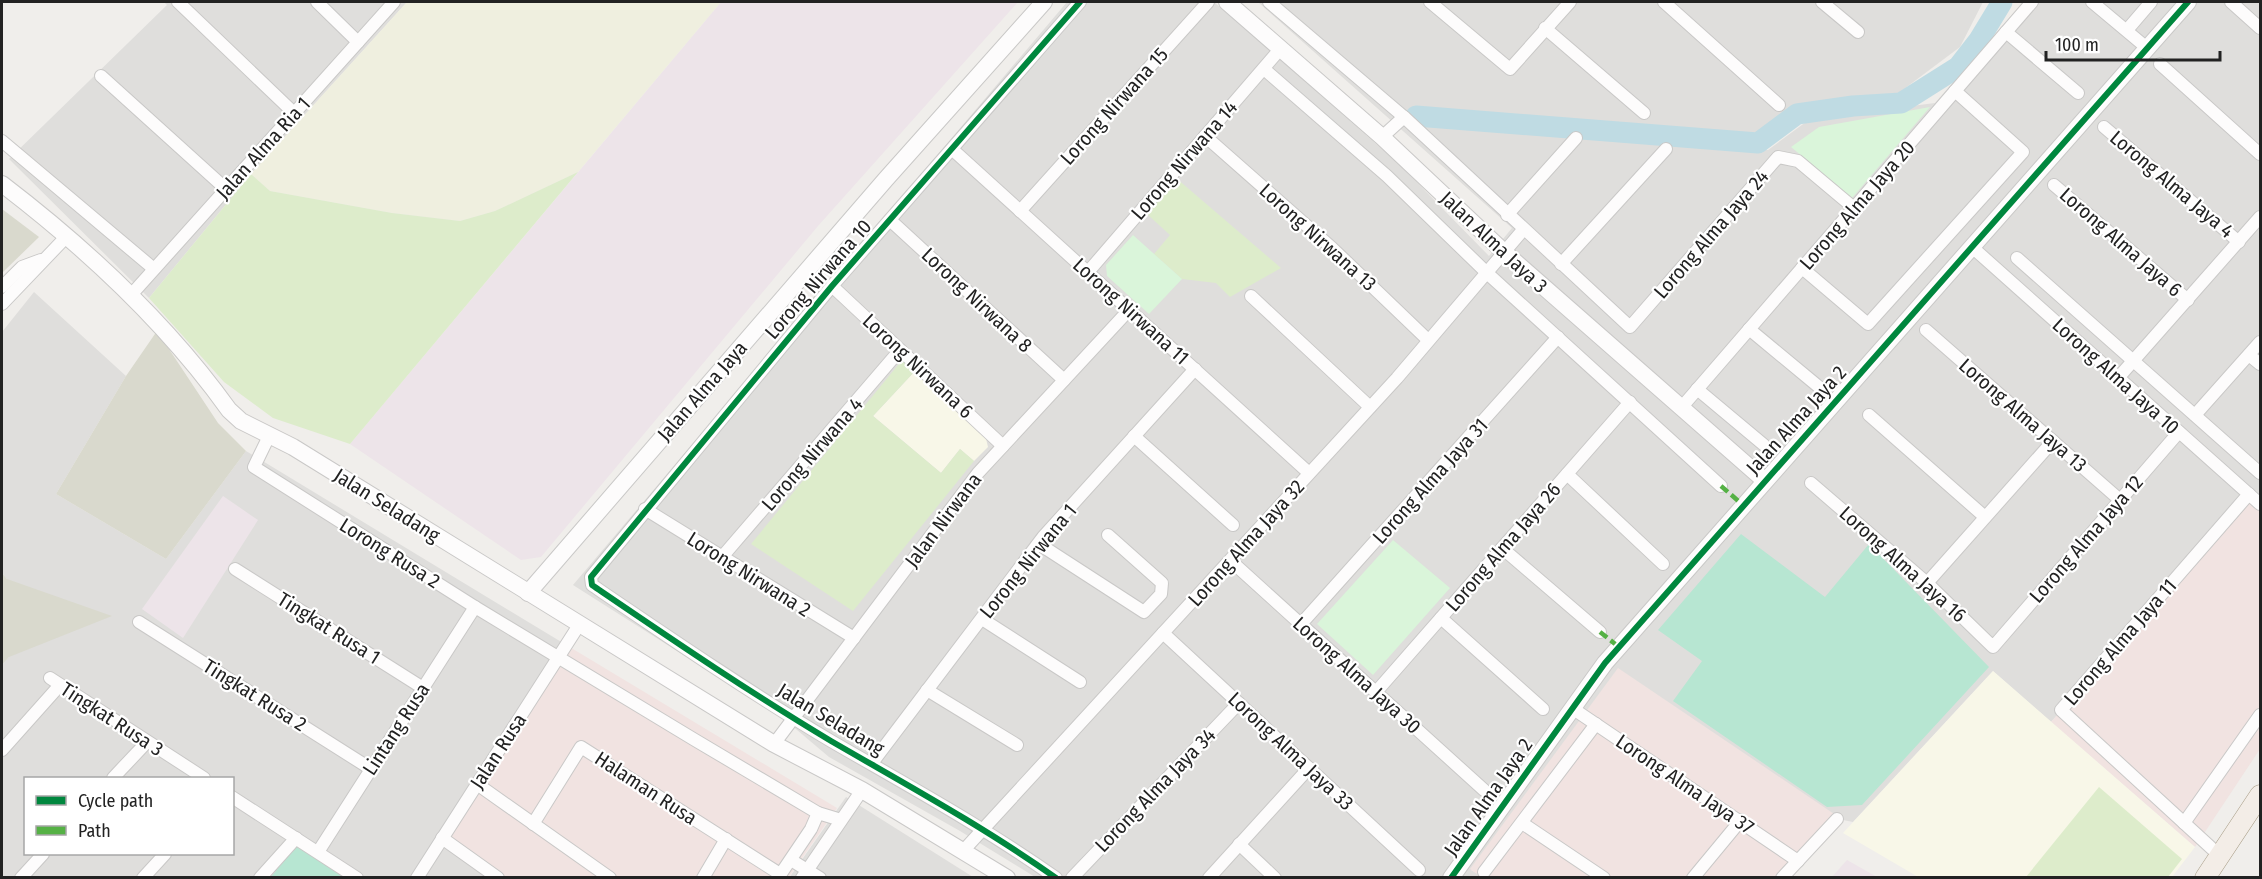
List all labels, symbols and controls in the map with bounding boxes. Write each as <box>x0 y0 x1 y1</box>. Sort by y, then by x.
scale bar <box>2046 24 2220 62</box>
text: 100 m <box>2055 34 2099 56</box>
street label: Lorong Nirwana 15 <box>1055 42 1173 170</box>
street label: Jalan Alma Ria 1 <box>211 92 315 204</box>
street label: Lorong Nirwana 14 <box>1126 95 1242 224</box>
street label: Lorong Alma Jaya 4 <box>2105 125 2239 243</box>
street label: Lorong Alma Jaya 20 <box>1794 135 1920 275</box>
street label: Lorong Alma Jaya 24 <box>1649 165 1774 303</box>
street label: Lorong Nirwana 13 <box>1255 178 1381 296</box>
street label: Lorong Alma Jaya 6 <box>2055 182 2187 302</box>
street label: Jalan Alma Jaya 3 <box>1435 186 1553 298</box>
street label: Lorong Nirwana 10 <box>760 214 876 344</box>
street label: Lorong Nirwana 8 <box>917 243 1037 357</box>
street label: Lorong Nirwana 11 <box>1068 253 1194 369</box>
street label: Lorong Nirwana 6 <box>858 309 978 423</box>
street label: Lorong Alma Jaya 10 <box>2048 313 2184 439</box>
street label: Jalan Alma Jaya <box>652 336 752 446</box>
street label: Lorong Alma Jaya 13 <box>1954 353 2092 477</box>
street label: Jalan Alma Jaya 2 <box>1741 361 1851 479</box>
street label: Lorong Nirwana 4 <box>756 392 868 515</box>
street label: Lorong Alma Jaya 31 <box>1367 413 1493 549</box>
street label: Jalan Seladang <box>330 463 445 547</box>
street label: Jalan Nirwana <box>900 468 986 572</box>
street label: Lorong Alma Jaya 12 <box>2024 470 2148 608</box>
street label: Lorong Alma Jaya 32 <box>1183 475 1309 611</box>
street label: Lorong Alma Jaya 26 <box>1440 478 1566 616</box>
street label: Lorong Nirwana 1 <box>975 499 1081 623</box>
street label: Lorong Alma Jaya 16 <box>1835 501 1971 627</box>
street label: Lorong Rusa 2 <box>335 513 445 593</box>
street label: Lorong Nirwana 2 <box>683 526 815 622</box>
street label: Lorong Alma Jaya 11 <box>2059 574 2181 710</box>
street label: Tingkat Rusa 1 <box>273 587 385 669</box>
street label: Lorong Alma Jaya 30 <box>1288 611 1426 739</box>
street label: Tingkat Rusa 2 <box>199 654 311 736</box>
street label: Tingkat Rusa 3 <box>56 677 168 761</box>
street label: Lintang Rusa <box>357 678 435 780</box>
street label: Jalan Seladang <box>773 678 889 761</box>
street label: Lorong Alma Jaya 33 <box>1223 687 1359 815</box>
street label: Jalan Rusa <box>465 709 531 793</box>
street label: Lorong Alma Jaya 34 <box>1090 723 1220 857</box>
street label: Lorong Alma Jaya 37 <box>1611 729 1759 839</box>
street label: Jalan Alma Jaya 2 <box>1439 734 1537 860</box>
street label: Halaman Rusa <box>591 746 701 830</box>
legend <box>24 777 234 855</box>
text: Cycle path <box>78 790 153 812</box>
text: Path <box>78 820 111 842</box>

